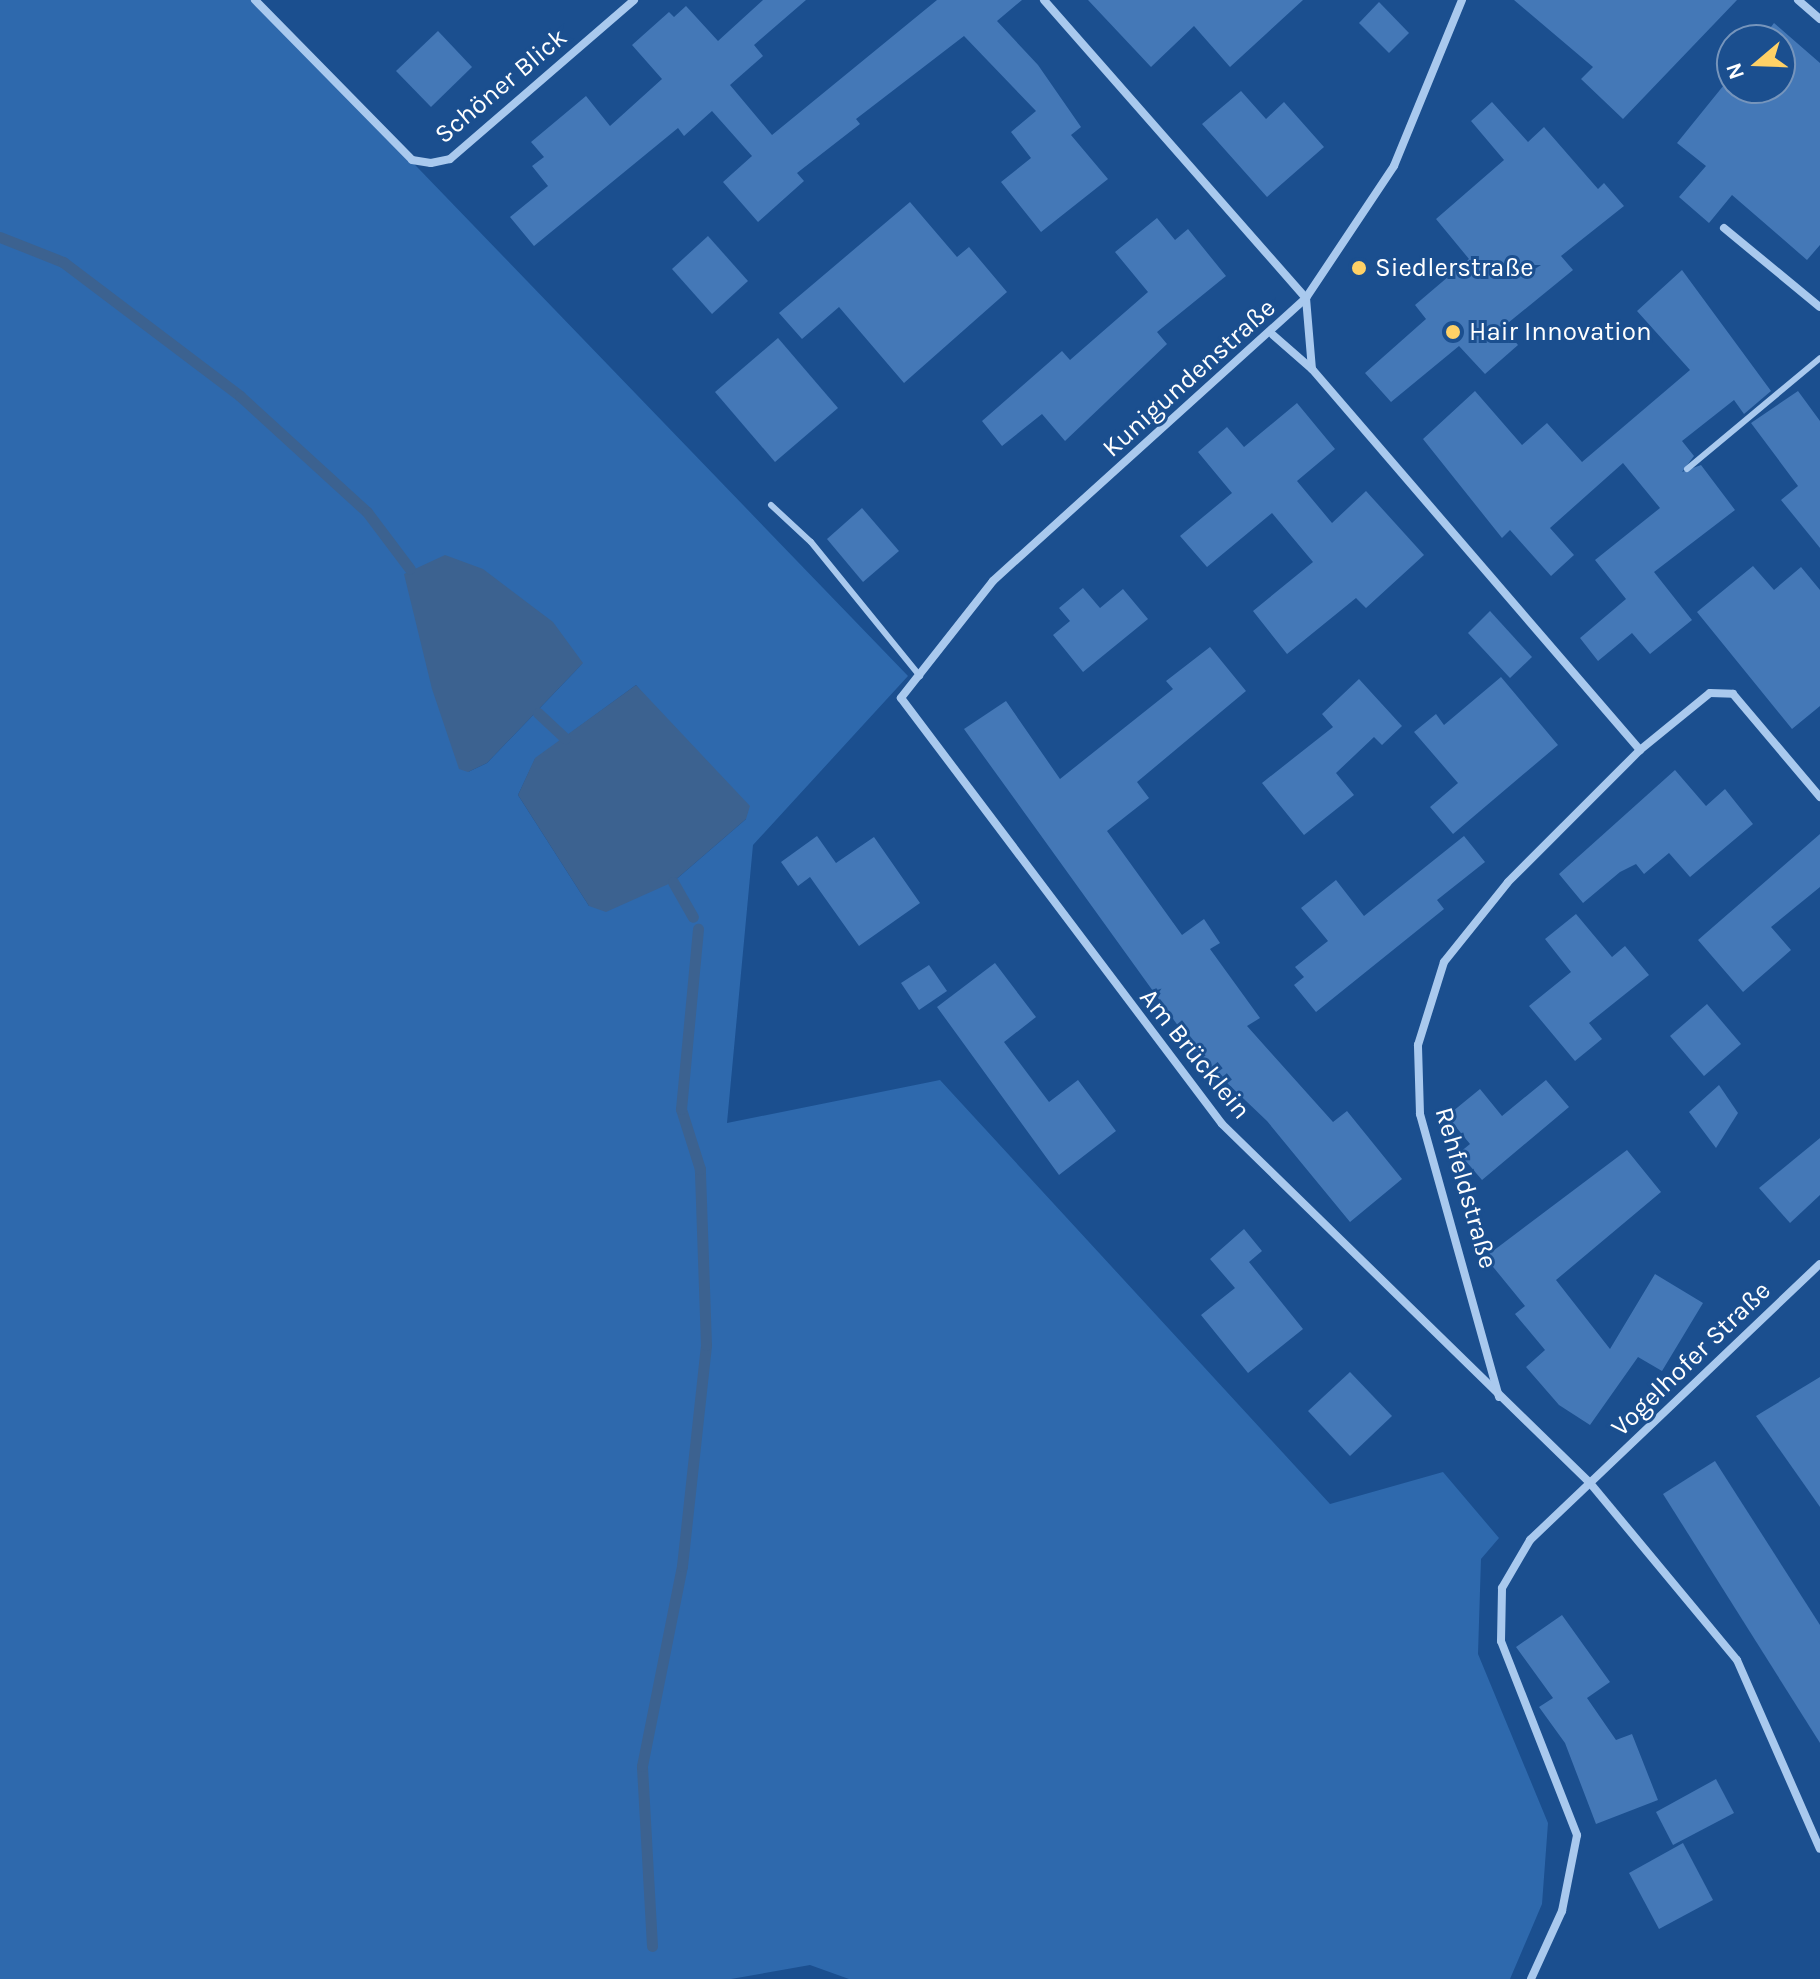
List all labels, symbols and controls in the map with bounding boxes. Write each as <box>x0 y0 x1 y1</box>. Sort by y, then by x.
street label: Schöner Blick <box>429 22 573 150</box>
north arrow <box>1716 24 1796 104</box>
text: N <box>1720 59 1750 83</box>
place label: Siedlerstraße <box>1375 252 1534 284</box>
marker: Siedlerstraße <box>1350 259 1368 277</box>
street label: Kunigundenstraße <box>1096 292 1282 464</box>
place label: Hair Innovation <box>1469 316 1652 348</box>
marker: Hair Innovation <box>1444 323 1462 341</box>
street label: Am Brücklein <box>1133 982 1257 1126</box>
street label: Rehfeldstraße <box>1428 1104 1504 1272</box>
street label: Vogelhofer Straße <box>1605 1275 1777 1443</box>

